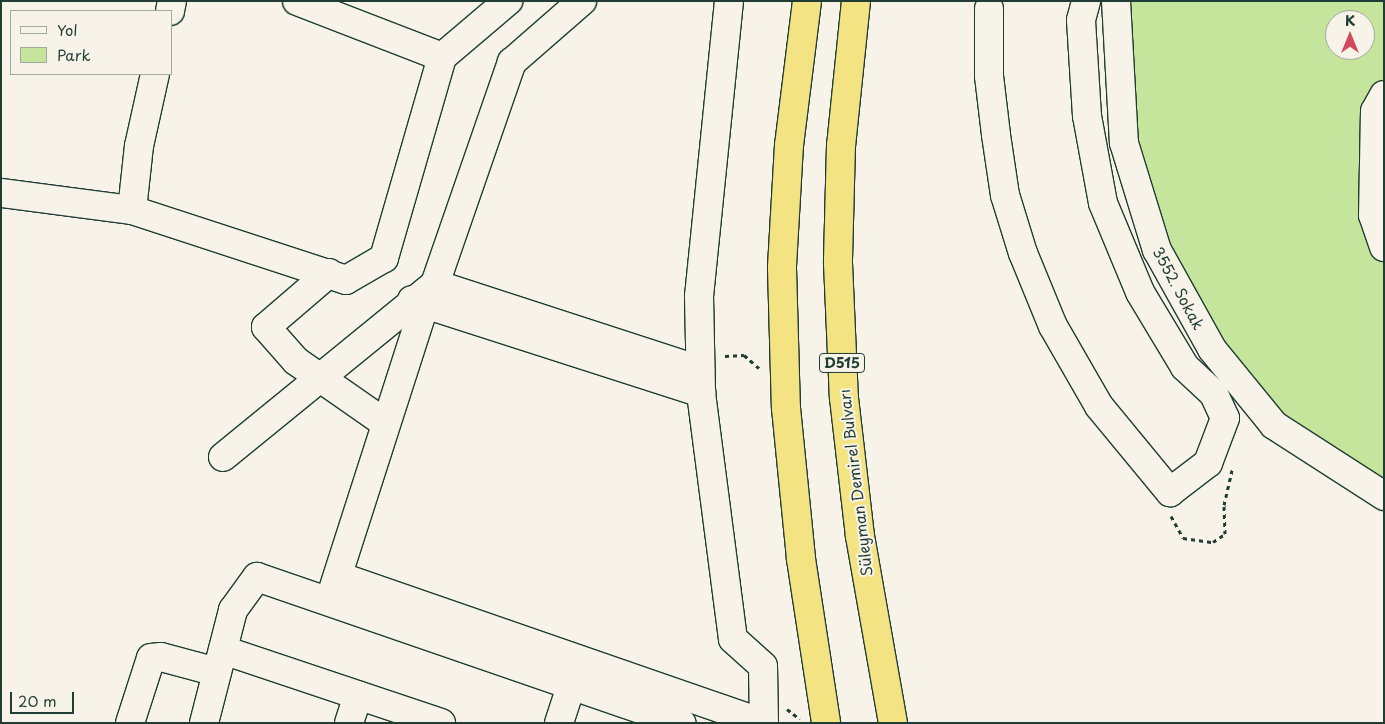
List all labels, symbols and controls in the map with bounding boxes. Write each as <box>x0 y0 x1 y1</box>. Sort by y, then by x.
legend <box>10 10 172 75</box>
north arrow <box>1325 10 1375 60</box>
text: K <box>1345 10 1355 31</box>
text: Yol <box>57 18 78 41</box>
text: Park <box>57 43 91 66</box>
street label: 3552. Sokak <box>1149 243 1209 333</box>
road number: D515 <box>818 352 866 374</box>
street label: Süleyman Demirel Bulvarı <box>835 388 875 578</box>
scale bar <box>12 682 76 714</box>
text: 20 m <box>18 689 57 712</box>

